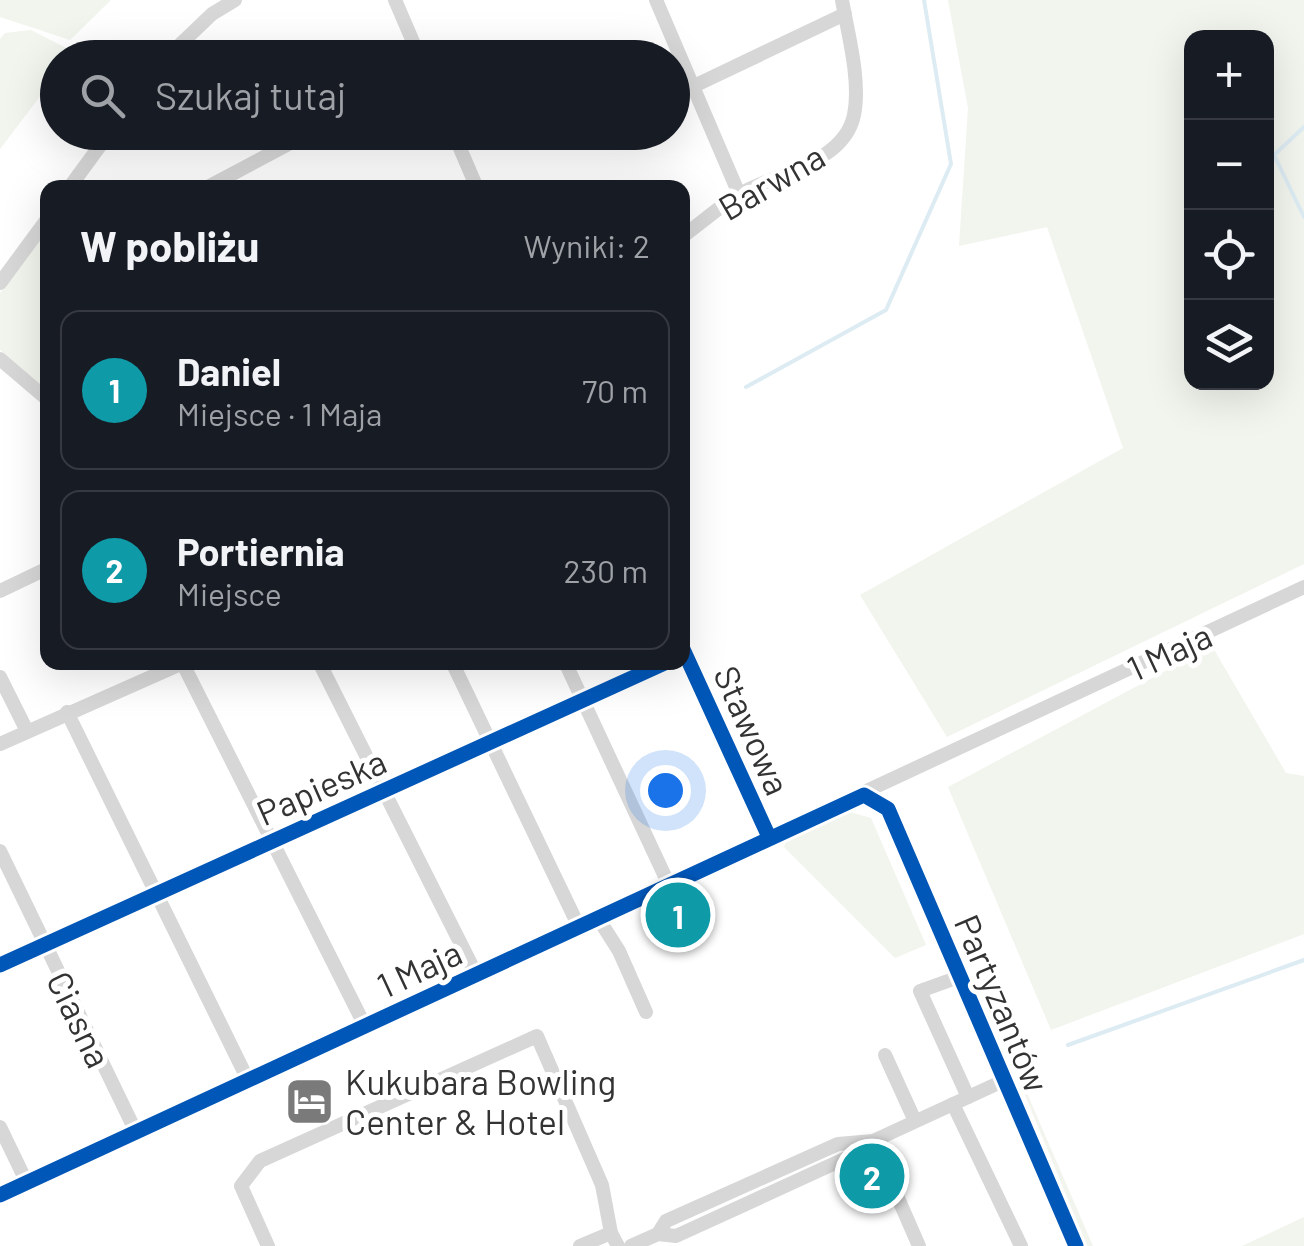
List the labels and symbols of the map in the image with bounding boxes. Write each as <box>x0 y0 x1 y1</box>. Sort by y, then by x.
street label: Barwna <box>711 134 831 228</box>
street label: 1 Maja <box>1120 613 1218 689</box>
street label: Stawowa <box>706 659 800 801</box>
street label: Papieska <box>250 739 392 833</box>
your location <box>640 765 691 816</box>
pin: 1 <box>646 878 710 952</box>
street label: Partyzantów <box>947 908 1059 1098</box>
street label: 1 Maja <box>370 930 468 1006</box>
street label: Ciasna <box>39 964 121 1074</box>
place label: Kukubara Bowling Center & Hotel <box>345 1060 616 1142</box>
hotel icon: Kukubara Bowling Center & Hotel <box>284 1075 336 1127</box>
pin: 2 <box>840 1138 904 1214</box>

